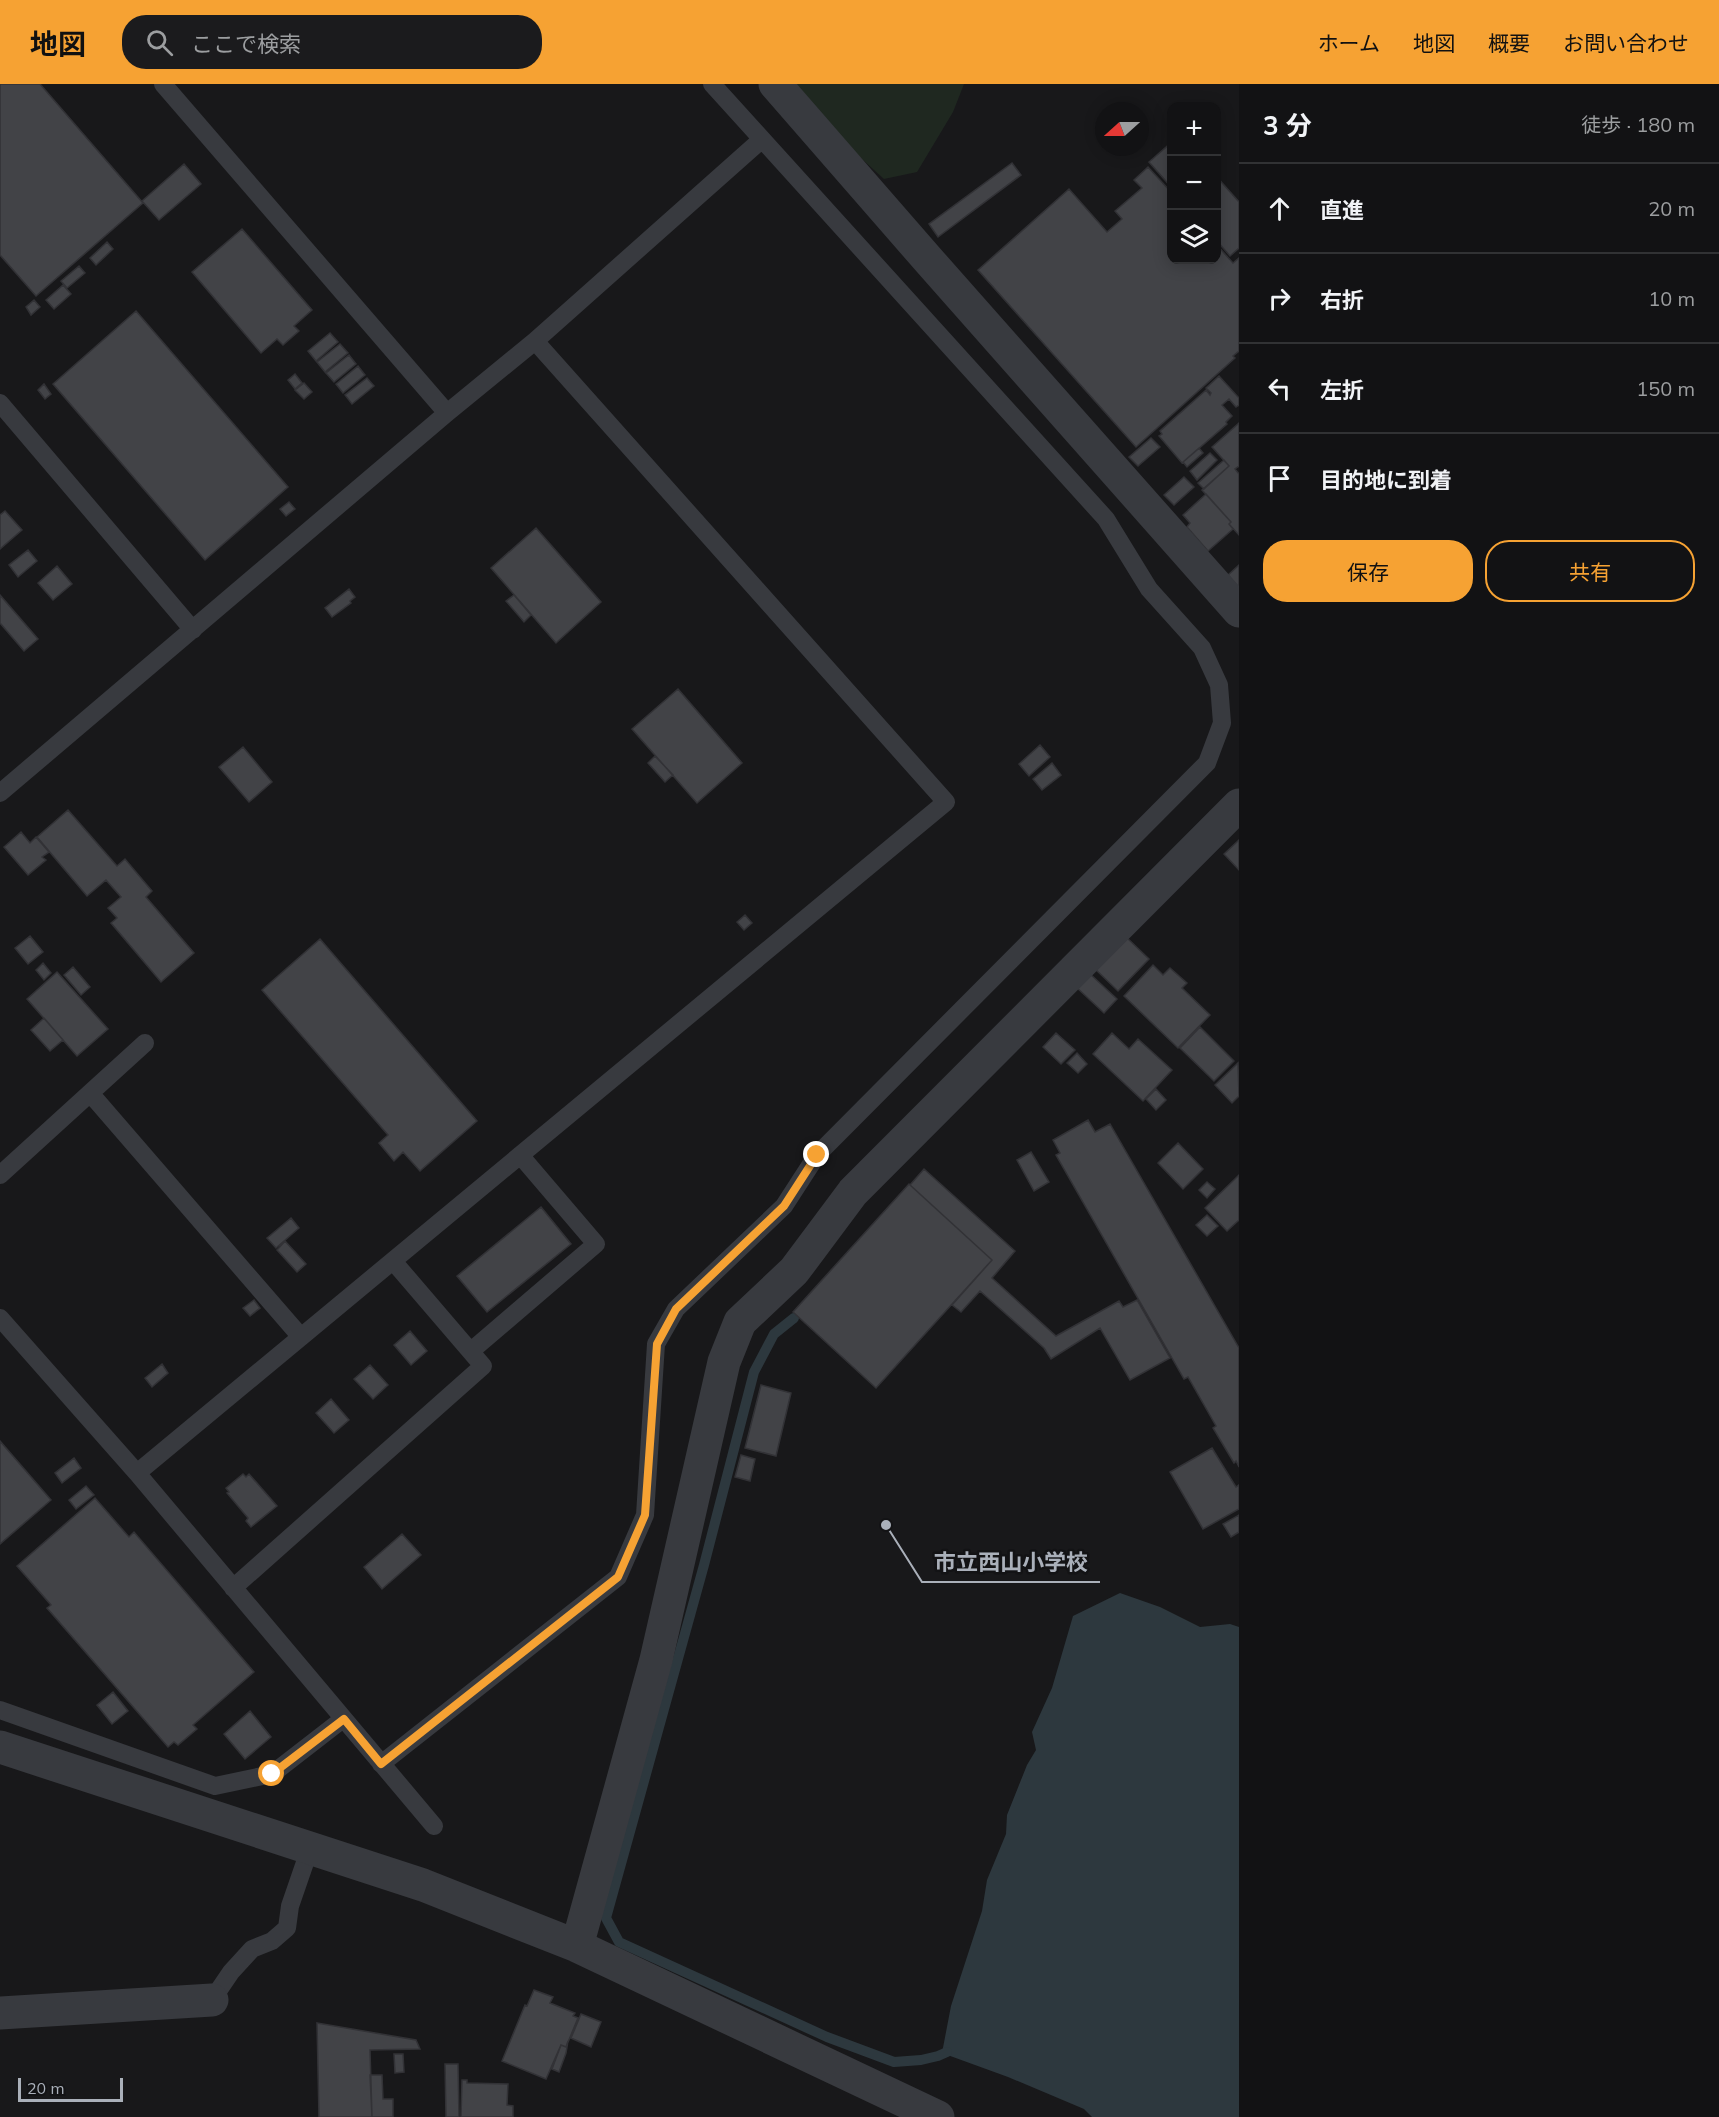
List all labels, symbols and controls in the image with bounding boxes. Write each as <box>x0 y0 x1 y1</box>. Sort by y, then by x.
search box <box>122 15 542 69</box>
text: 地図 <box>30 26 86 61</box>
icon: search <box>143 26 176 59</box>
text: ここで検索 <box>191 30 301 58</box>
text: ホーム <box>1318 30 1380 56</box>
text: 地図 <box>1413 30 1455 56</box>
text: 概要 <box>1488 30 1530 56</box>
text: お問い合わせ <box>1563 30 1689 56</box>
north arrow <box>1095 102 1149 156</box>
map controls <box>1167 102 1221 264</box>
button: + <box>1167 102 1221 156</box>
text: 3 分 <box>1263 109 1312 142</box>
text: 徒歩 · 180 m <box>1581 112 1695 137</box>
button: − <box>1167 156 1221 210</box>
icon: ahead <box>1263 192 1296 225</box>
text: 直進 <box>1320 196 1364 224</box>
text: 20 m <box>1648 196 1695 221</box>
button: layers <box>1167 210 1221 264</box>
icon: right <box>1263 282 1296 315</box>
text: 右折 <box>1320 286 1364 314</box>
text: 10 m <box>1648 286 1695 311</box>
icon: left <box>1263 372 1296 405</box>
text: 左折 <box>1320 376 1364 404</box>
text: 150 m <box>1636 376 1695 401</box>
icon: arrive <box>1263 462 1296 495</box>
text: 目的地に到着 <box>1320 466 1452 494</box>
button: 保存 <box>1263 540 1473 602</box>
button: 共有 <box>1485 540 1695 602</box>
route end <box>803 1141 829 1167</box>
callout: 市立西山小学校 <box>922 1542 1100 1582</box>
text: 市立西山小学校 <box>934 1548 1088 1576</box>
route start <box>258 1760 284 1786</box>
scale bar <box>18 2075 123 2102</box>
text: 20 m <box>27 2078 64 2098</box>

